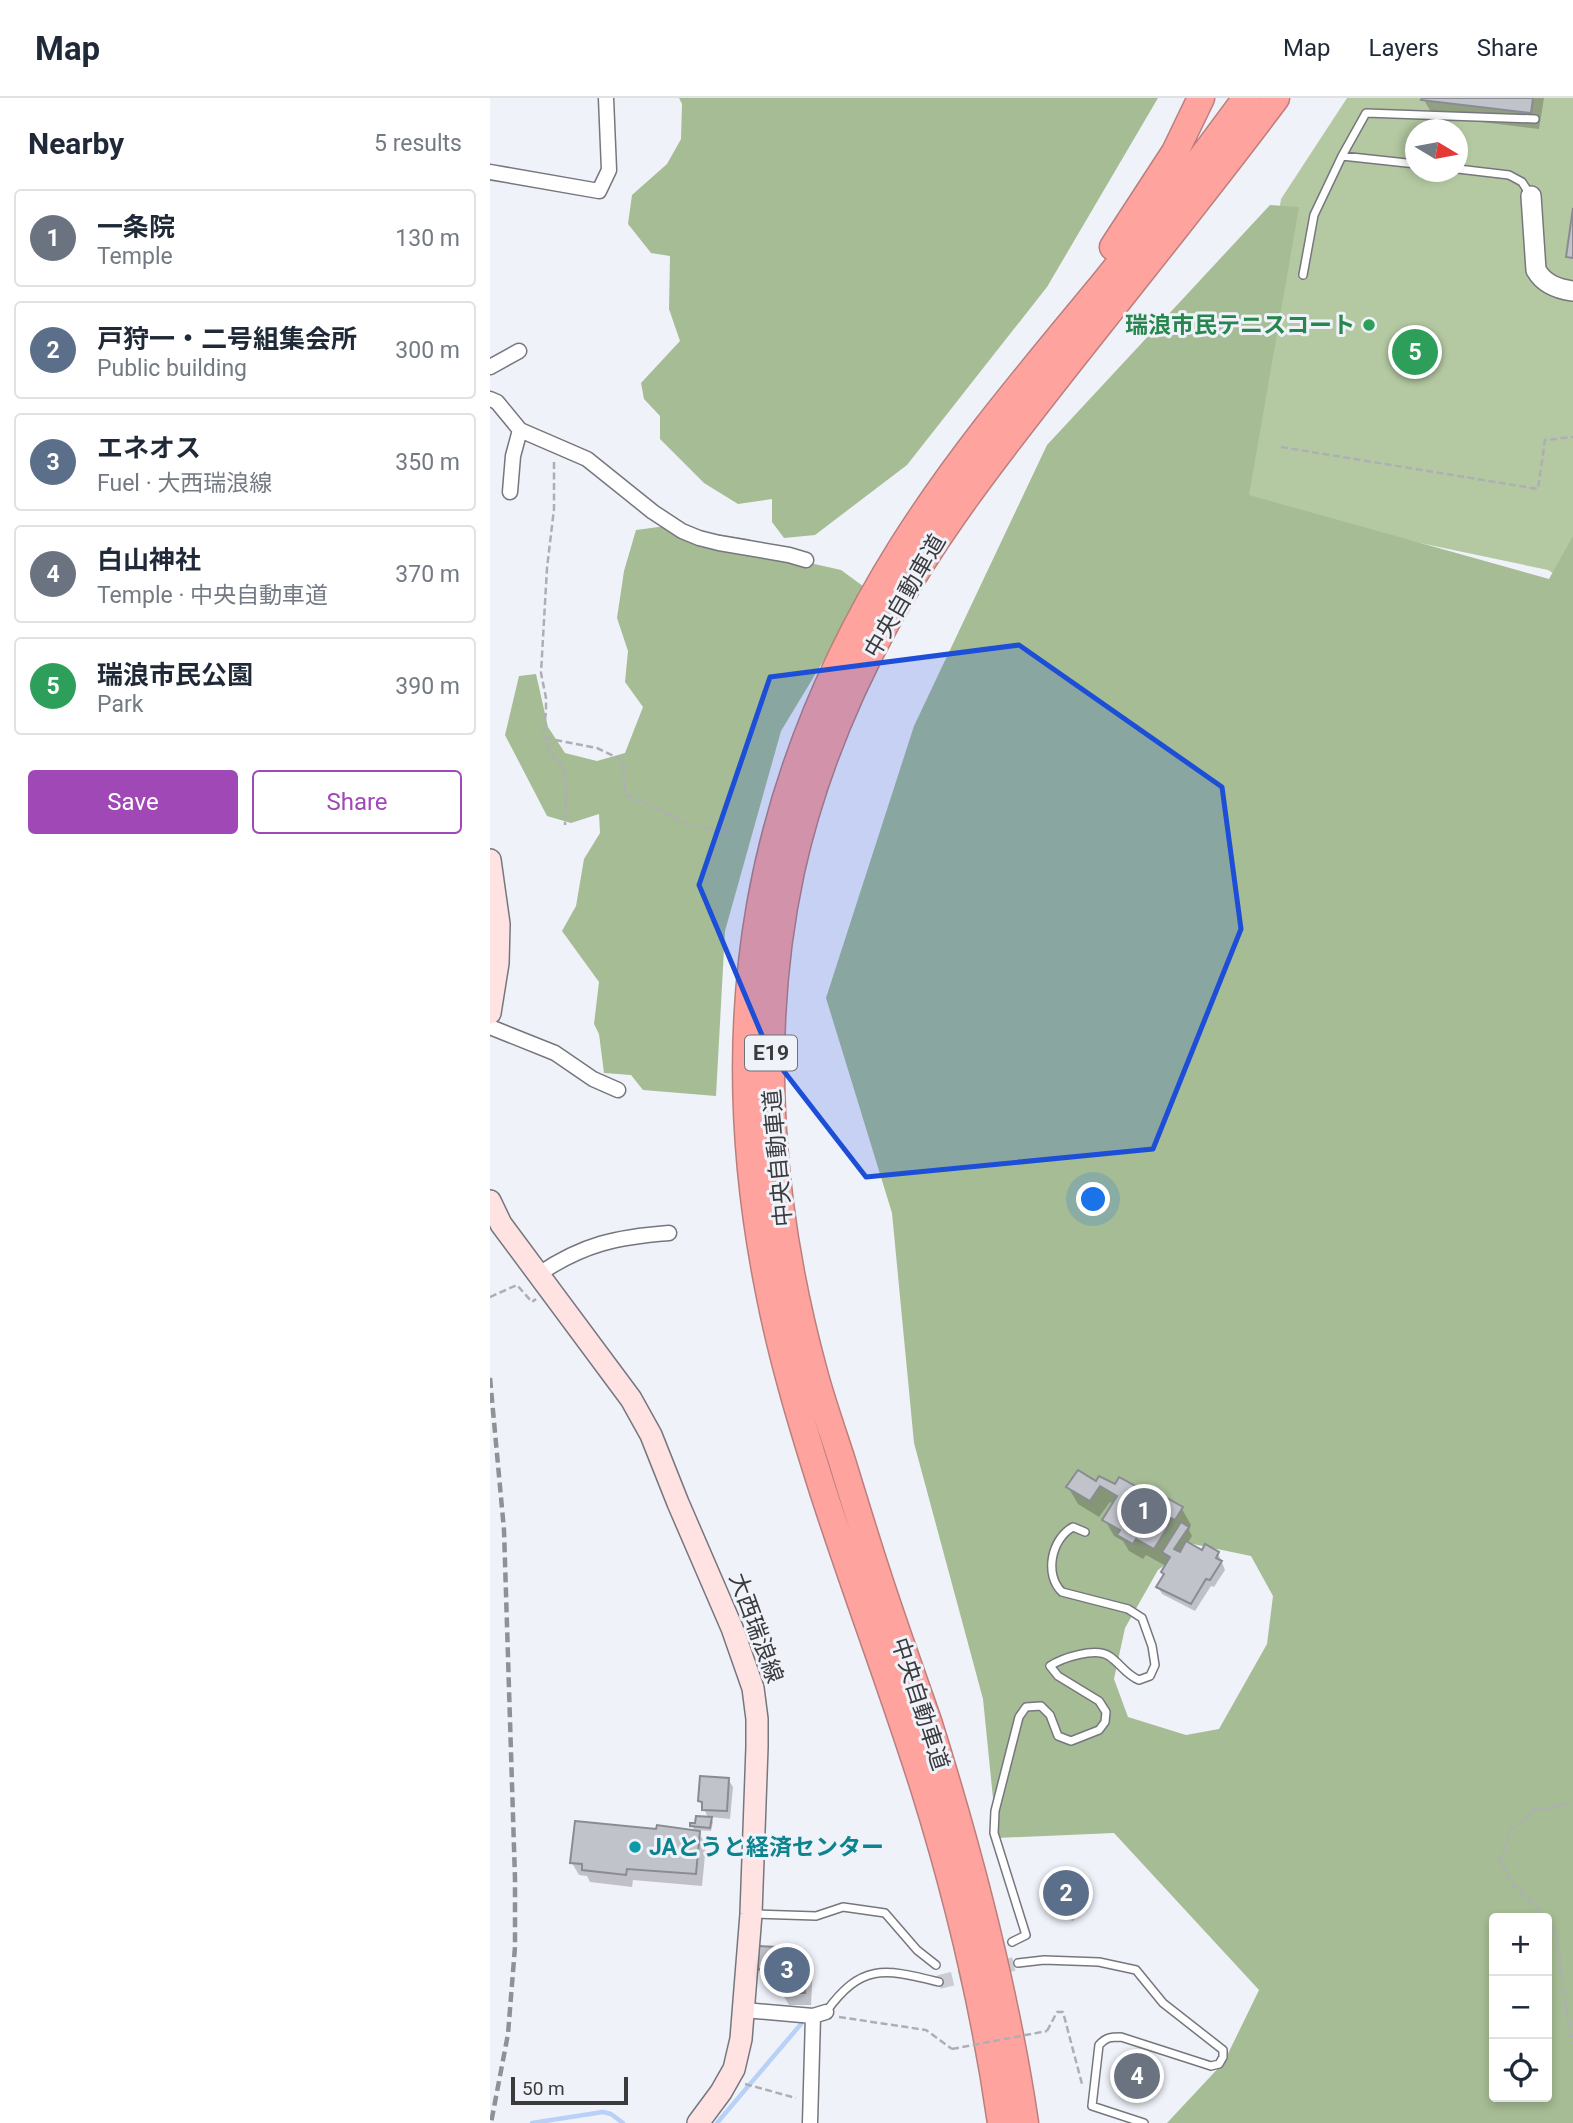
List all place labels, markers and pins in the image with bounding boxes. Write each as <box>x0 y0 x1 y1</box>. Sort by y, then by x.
place label: 瑞浪市民テニスコート <box>1125 312 1355 339</box>
marker: 瑞浪市民テニスコート <box>1361 317 1377 333</box>
pin: 5 <box>1392 326 1438 378</box>
pin: 1 <box>1121 1485 1167 1537</box>
place label: JAとうと経済センター <box>649 1834 884 1861</box>
marker: JAとうと経済センター <box>627 1839 643 1855</box>
pin: 2 <box>1043 1867 1089 1919</box>
pin: 3 <box>764 1944 810 1996</box>
pin: 4 <box>1114 2050 1160 2102</box>

